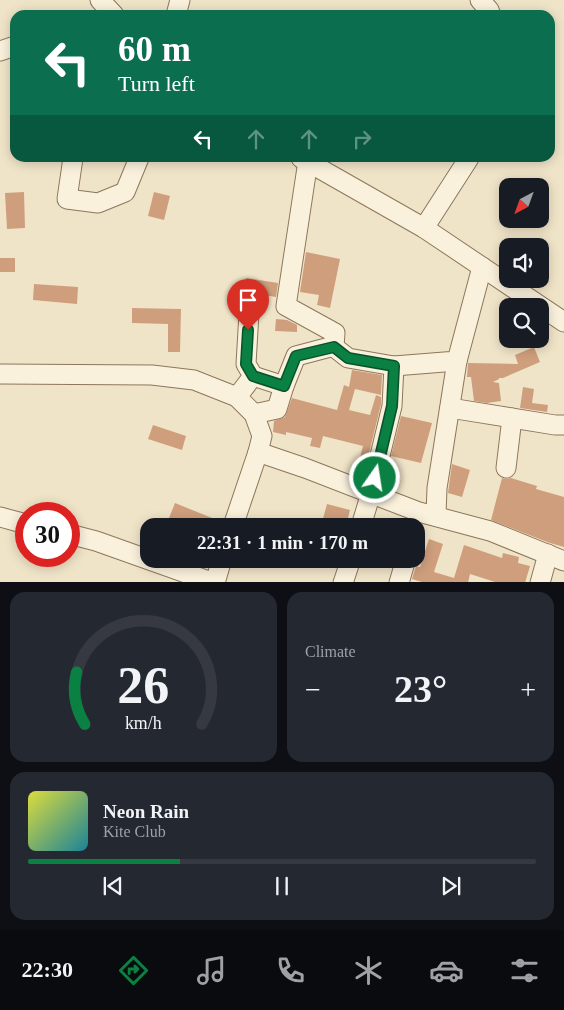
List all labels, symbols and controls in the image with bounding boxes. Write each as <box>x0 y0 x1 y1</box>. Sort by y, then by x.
icon: left <box>35 30 100 95</box>
text: 60 m <box>118 30 191 69</box>
text: Turn left <box>118 71 195 96</box>
icon: left <box>189 125 217 153</box>
icon: ahead <box>242 125 270 153</box>
icon: ahead <box>295 125 323 153</box>
icon: right <box>348 125 376 153</box>
north arrow <box>499 178 549 228</box>
map controls <box>499 178 549 348</box>
button: sound <box>499 238 549 288</box>
pin <box>227 279 269 330</box>
icon: arrive <box>234 286 262 314</box>
button: search <box>499 298 549 348</box>
position arrow <box>348 451 400 503</box>
speed limit sign: 30 <box>15 502 80 567</box>
text: 22:31 · 1 min · 170 m <box>197 532 368 553</box>
text: Climate <box>305 643 356 660</box>
text: 26 <box>118 657 170 714</box>
text: 23° <box>394 668 447 710</box>
text: − <box>305 674 321 705</box>
text: + <box>520 674 536 705</box>
text: km/h <box>125 713 162 733</box>
text: Neon Rain <box>103 801 189 822</box>
text: Kite Club <box>103 823 166 840</box>
icon: previous <box>99 872 127 900</box>
icon: pause <box>268 872 296 900</box>
icon: next <box>437 872 465 900</box>
icon: directions <box>116 953 151 988</box>
icon: music <box>194 953 229 988</box>
icon: phone <box>273 953 308 988</box>
icon: climate <box>351 953 386 988</box>
icon: car <box>429 953 464 988</box>
icon: filters <box>507 953 542 988</box>
text: 22:30 <box>22 957 73 982</box>

